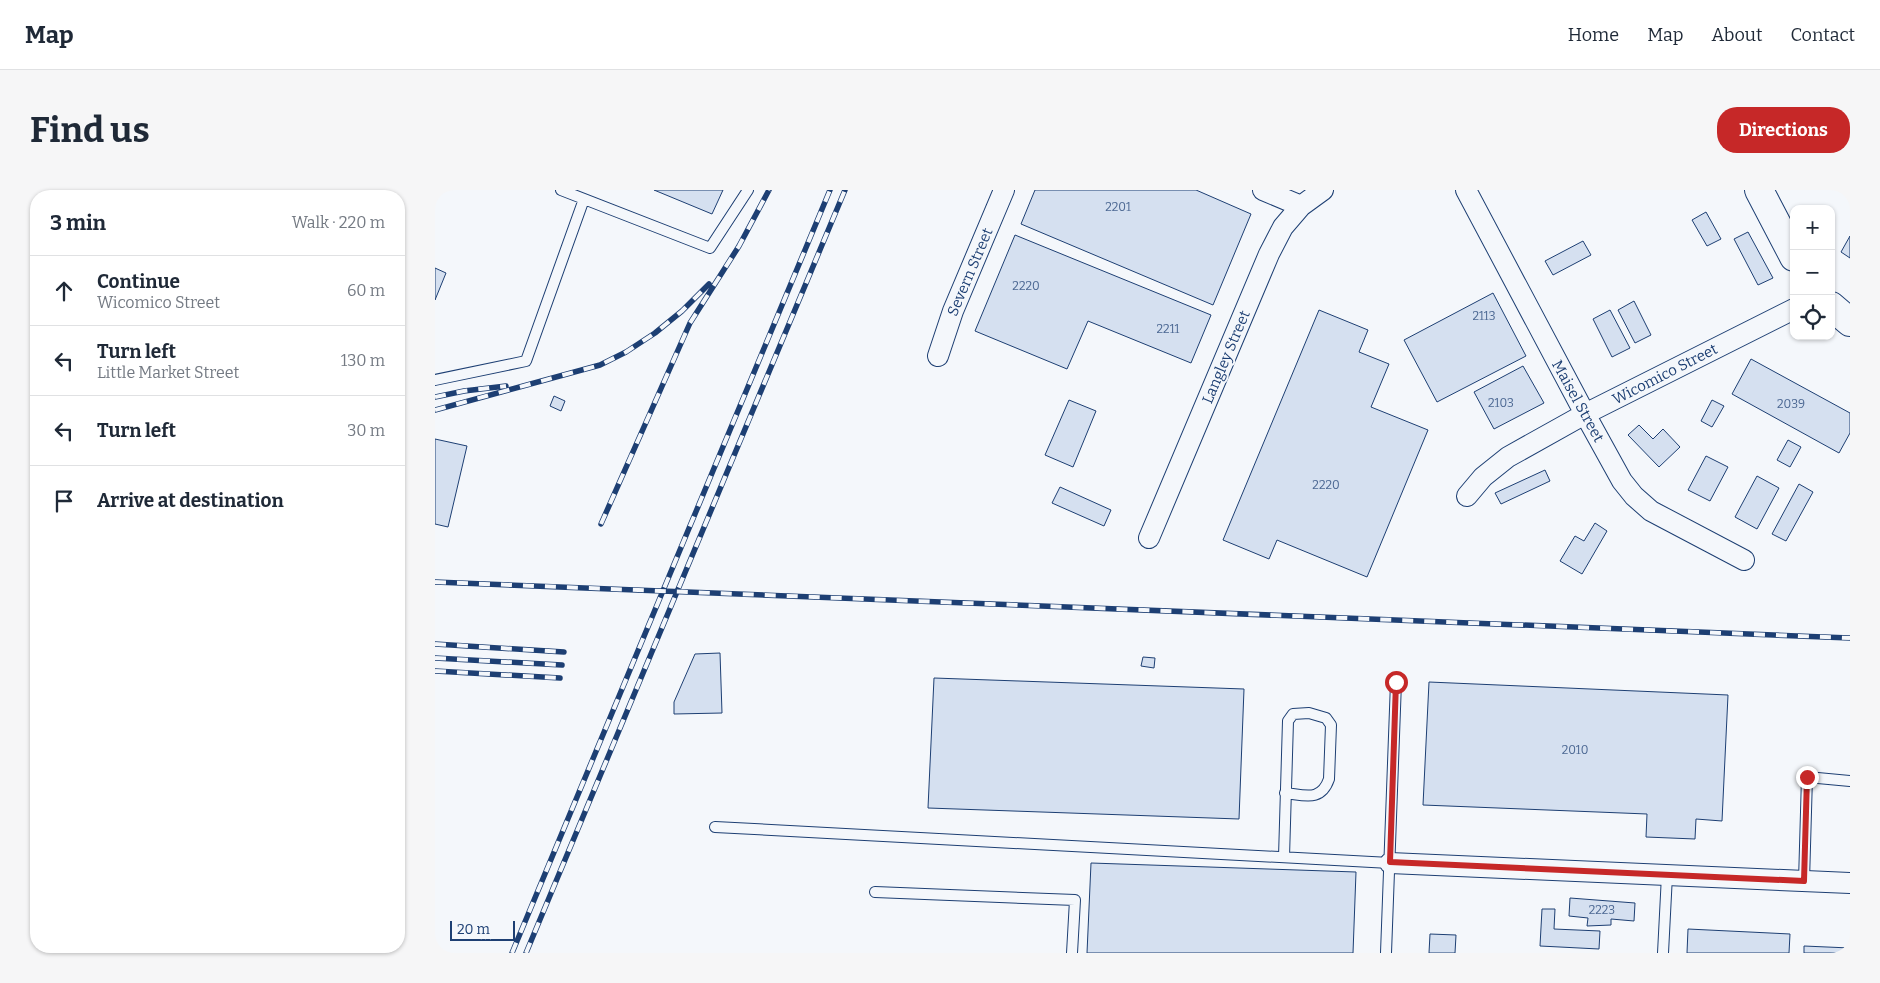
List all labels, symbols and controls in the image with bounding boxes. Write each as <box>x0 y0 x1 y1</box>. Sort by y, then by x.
text: Map <box>25 21 74 49</box>
text: Home <box>1568 24 1619 46</box>
text: Map <box>1647 24 1683 46</box>
text: About <box>1711 24 1762 46</box>
text: Contact <box>1790 24 1855 46</box>
button: Directions <box>1717 107 1850 153</box>
text: Find us <box>30 109 150 151</box>
house number: 2201 <box>1105 200 1131 214</box>
map controls <box>1790 205 1835 340</box>
button: + <box>1790 205 1835 250</box>
text: 3 min <box>50 210 106 236</box>
text: Walk · 220 m <box>292 213 385 232</box>
street label: Severn Street <box>943 225 997 319</box>
button: − <box>1790 250 1835 295</box>
text: Continue <box>97 270 180 293</box>
icon: ahead <box>50 277 78 305</box>
house number: 2220 <box>1012 279 1040 293</box>
text: 60 m <box>347 281 385 300</box>
text: Wicomico Street <box>97 293 220 312</box>
button: locate <box>1790 295 1835 340</box>
street label: Langley Street <box>1198 307 1254 406</box>
house number: 2113 <box>1472 309 1496 323</box>
house number: 2211 <box>1157 322 1180 336</box>
text: Turn left <box>97 340 176 363</box>
street label: Wicomico Street <box>1610 340 1721 408</box>
icon: left <box>50 347 78 375</box>
text: 130 m <box>341 351 385 370</box>
street label: Maisel Street <box>1548 357 1608 446</box>
text: Little Market Street <box>97 363 239 382</box>
house number: 2103 <box>1488 396 1514 410</box>
house number: 2039 <box>1777 397 1805 411</box>
icon: left <box>50 417 78 445</box>
text: Turn left <box>97 419 176 442</box>
text: 30 m <box>347 421 385 440</box>
house number: 2220 <box>1312 478 1340 492</box>
icon: arrive <box>50 487 78 515</box>
text: Arrive at destination <box>97 489 284 512</box>
route start <box>1385 671 1408 694</box>
house number: 2010 <box>1562 743 1588 757</box>
route end <box>1796 766 1819 789</box>
house number: 2223 <box>1589 903 1615 917</box>
scale bar <box>450 918 515 941</box>
text: 20 m <box>457 921 490 938</box>

